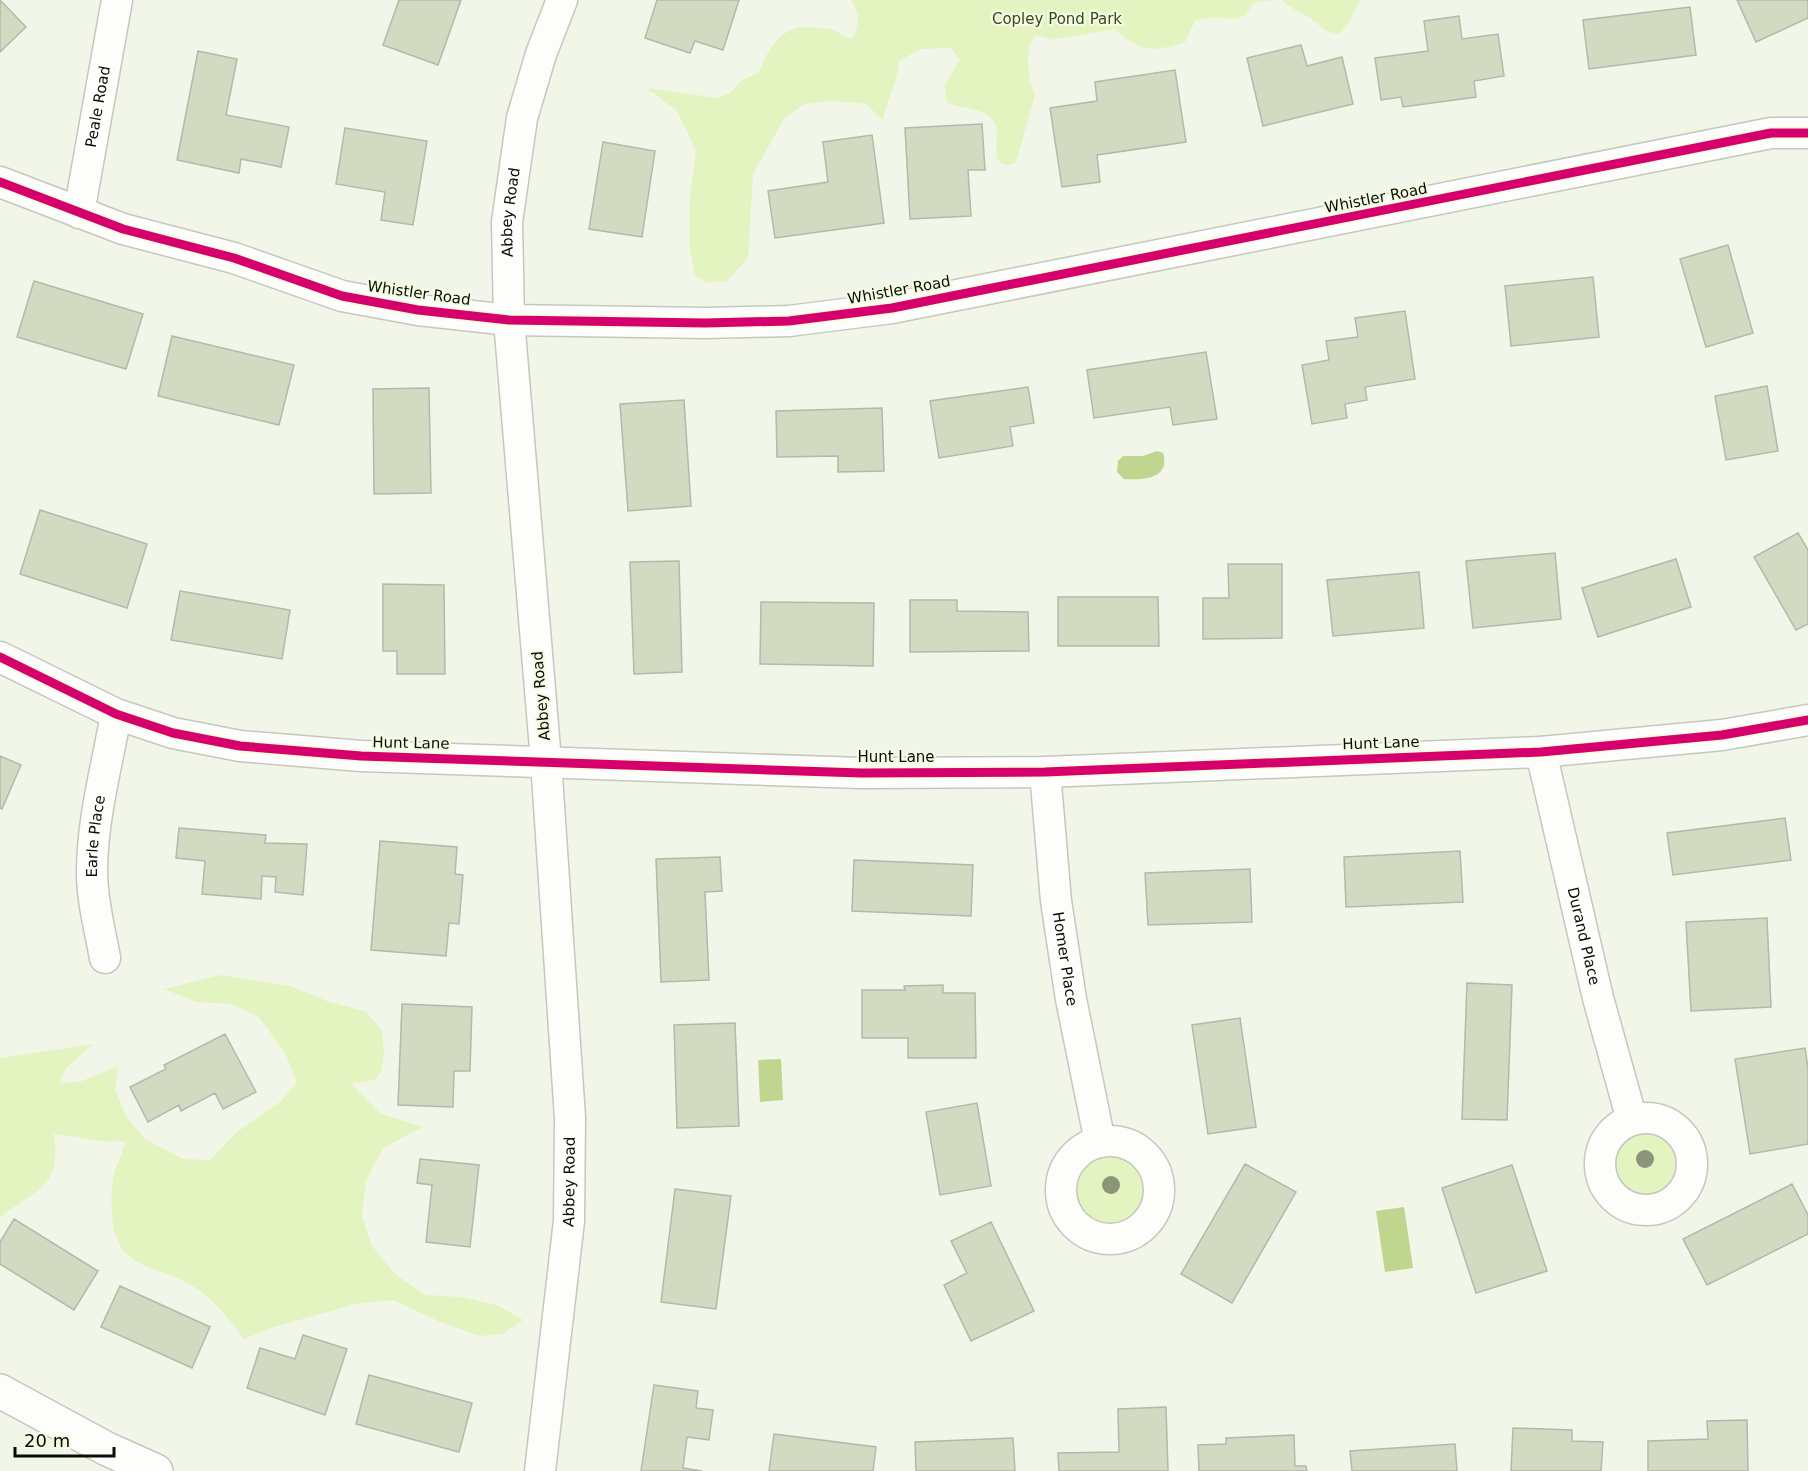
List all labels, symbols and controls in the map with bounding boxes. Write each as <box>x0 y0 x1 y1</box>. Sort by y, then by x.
park label: Copley Pond Park <box>992 10 1122 28</box>
street label: Peale Road <box>82 64 114 149</box>
street label: Abbey Road <box>498 166 524 257</box>
street label: Whistler Road <box>1323 179 1429 217</box>
street label: Whistler Road <box>846 272 952 308</box>
street label: Whistler Road <box>366 277 472 309</box>
street label: Abbey Road <box>528 650 554 742</box>
street label: Hunt Lane <box>372 733 450 753</box>
street label: Hunt Lane <box>1342 733 1420 753</box>
street label: Hunt Lane <box>857 748 935 766</box>
street label: Earle Place <box>83 794 109 878</box>
street label: Durand Place <box>1564 885 1604 987</box>
street label: Homer Place <box>1049 910 1081 1008</box>
street label: Abbey Road <box>559 1137 579 1228</box>
scale bar <box>15 1420 114 1458</box>
text: 20 m <box>24 1430 70 1451</box>

